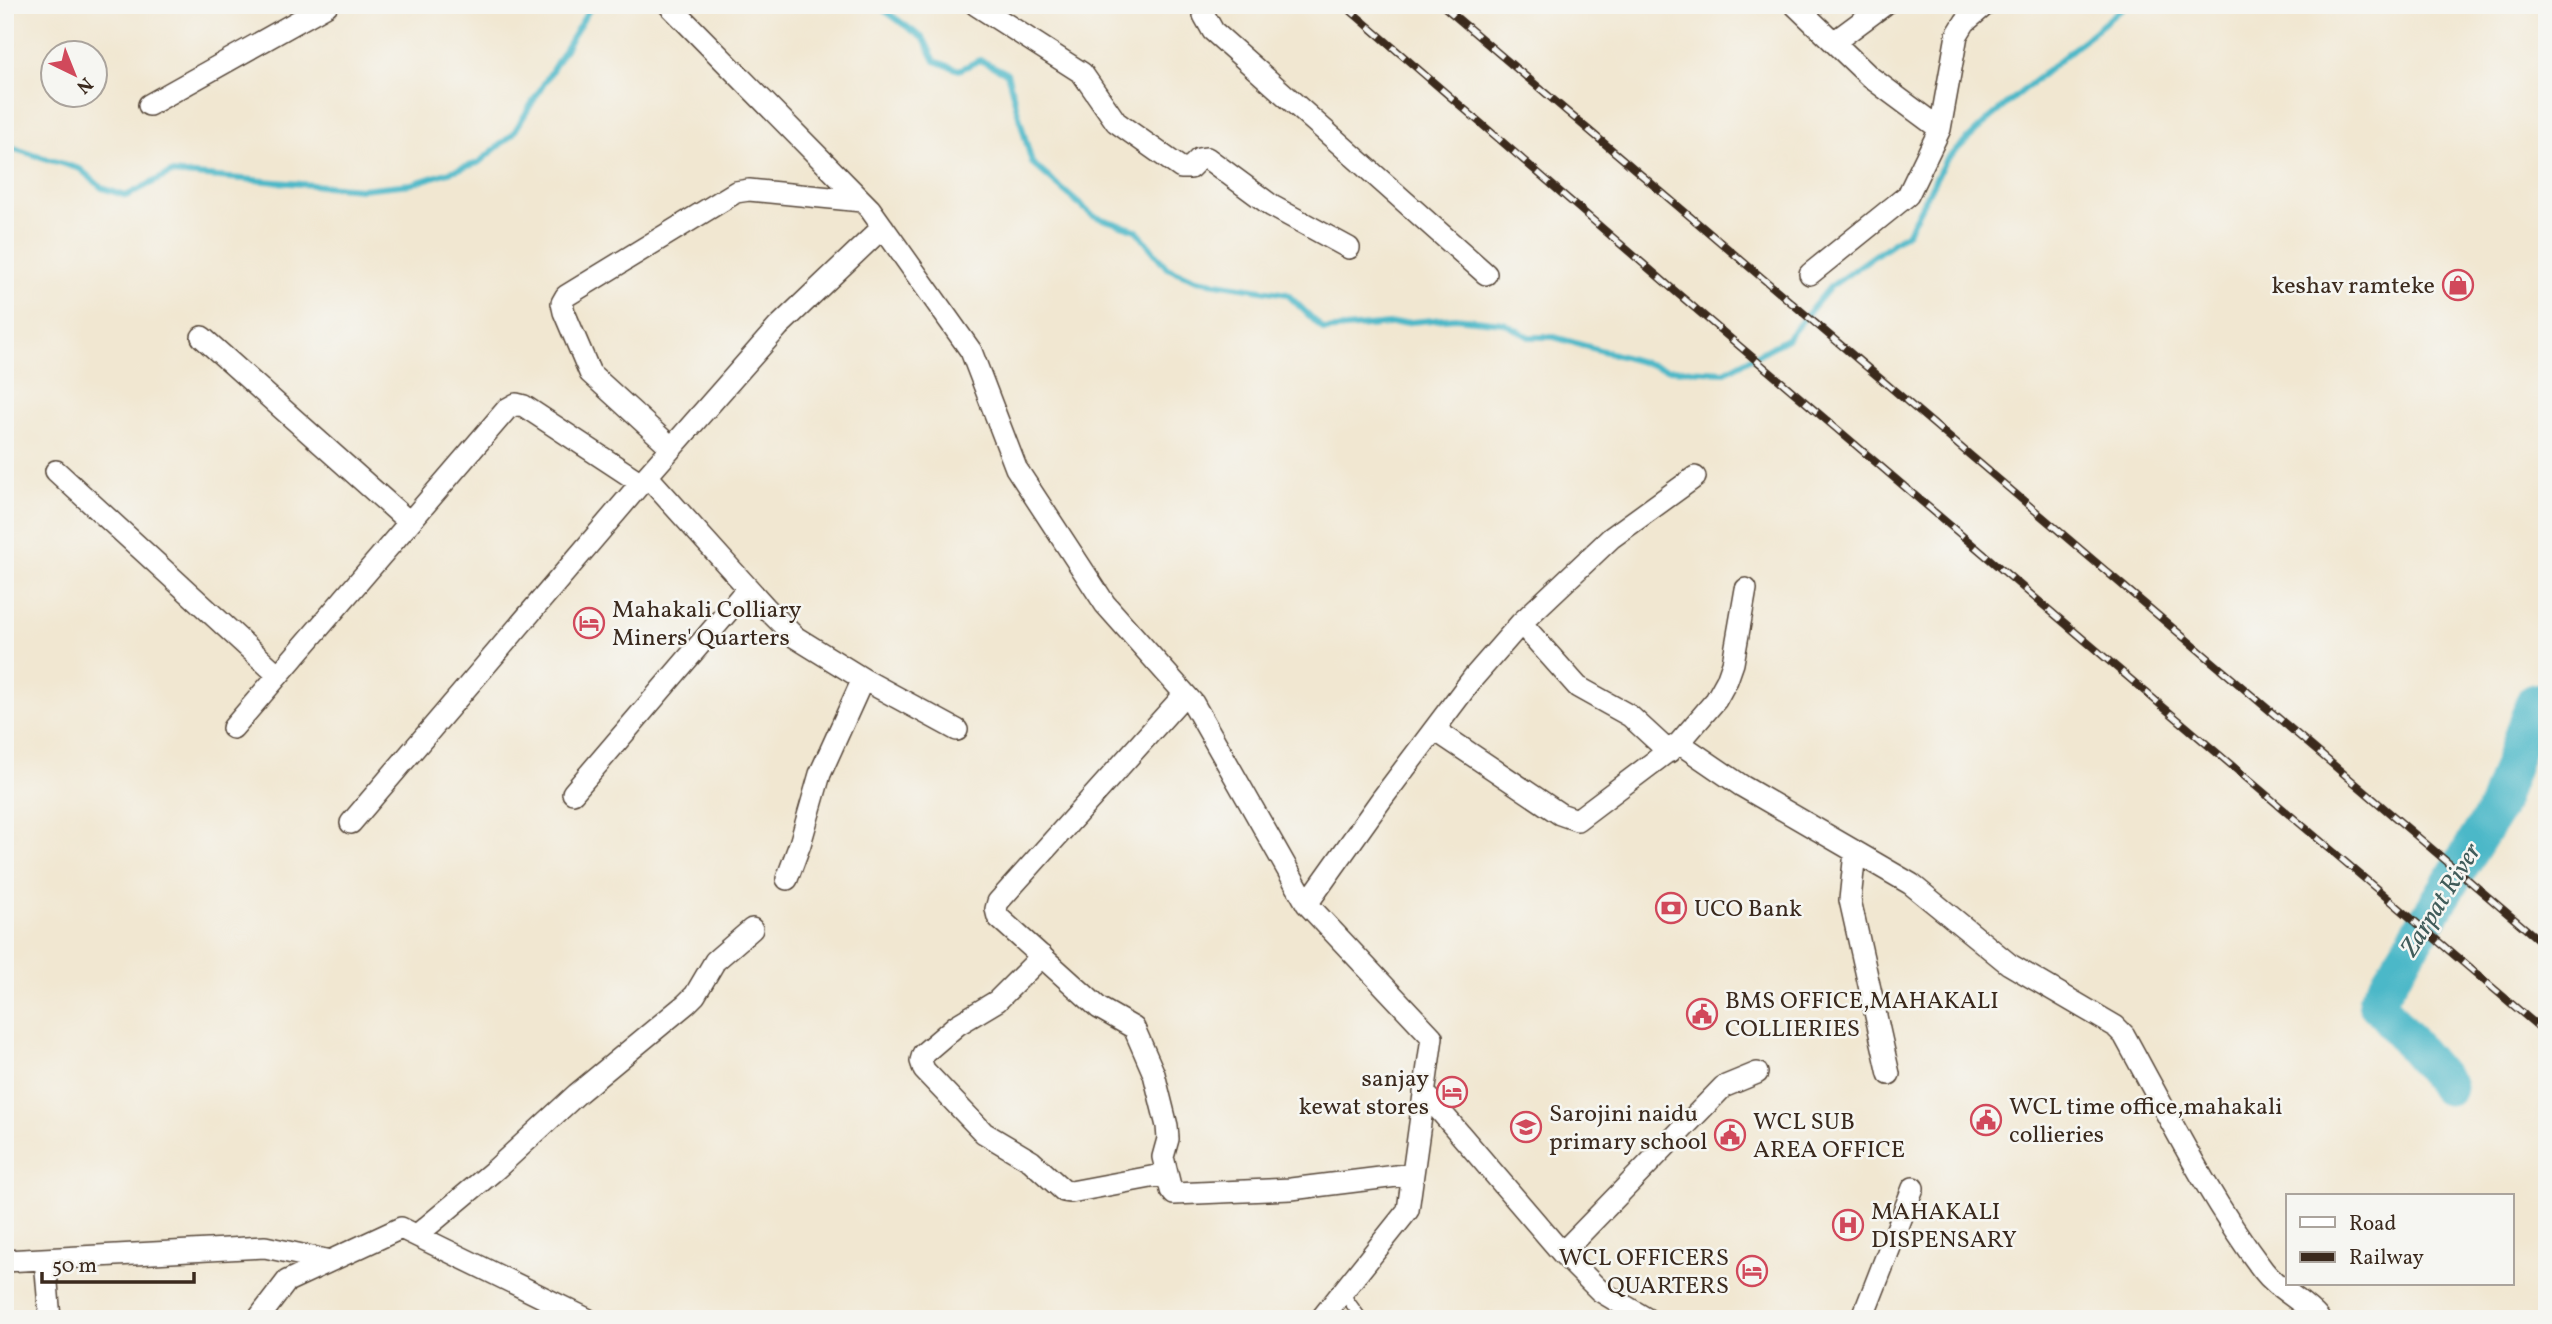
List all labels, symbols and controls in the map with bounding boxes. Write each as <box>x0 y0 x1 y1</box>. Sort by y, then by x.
north arrow <box>38 38 108 108</box>
text: N <box>70 71 98 99</box>
shop icon: keshav ramteke <box>2441 268 2475 302</box>
place label: keshav ramteke <box>2271 270 2435 304</box>
place label: Mahakali Colliary Miners' Quarters <box>612 594 802 656</box>
hotel icon: Mahakali Colliary Miners' Quarters <box>572 606 606 640</box>
water label: Zarpat River <box>2392 836 2491 965</box>
bank icon: UCO Bank <box>1654 891 1688 925</box>
place label: UCO Bank <box>1694 893 1802 927</box>
place label: BMS OFFICE,MAHAKALI COLLIERIES <box>1725 985 1999 1047</box>
public building icon: BMS OFFICE,MAHAKALI COLLIERIES <box>1685 997 1719 1031</box>
place label: sanjay kewat stores <box>1299 1063 1429 1125</box>
hotel icon: sanjay kewat stores <box>1435 1075 1469 1109</box>
place label: WCL time office,mahakali collieries <box>2009 1091 2282 1153</box>
place label: Sarojini naidu primary school <box>1549 1098 1708 1160</box>
public building icon: WCL time office,mahakali collieries <box>1969 1103 2003 1137</box>
place label: WCL SUB AREA OFFICE <box>1753 1106 1905 1168</box>
school or university icon: Sarojini naidu primary school <box>1509 1110 1543 1144</box>
public building icon: WCL SUB AREA OFFICE <box>1713 1118 1747 1152</box>
legend <box>2286 1194 2514 1286</box>
place label: MAHAKALI DISPENSARY <box>1871 1196 2017 1258</box>
hospital icon: MAHAKALI DISPENSARY <box>1831 1208 1865 1242</box>
text: Road <box>2349 1210 2396 1239</box>
scale bar <box>42 1240 194 1284</box>
place label: WCL OFFICERS QUARTERS <box>1559 1242 1729 1304</box>
text: Railway <box>2349 1244 2425 1273</box>
text: 50 m <box>52 1252 97 1281</box>
hotel icon: WCL OFFICERS QUARTERS <box>1735 1254 1769 1288</box>

